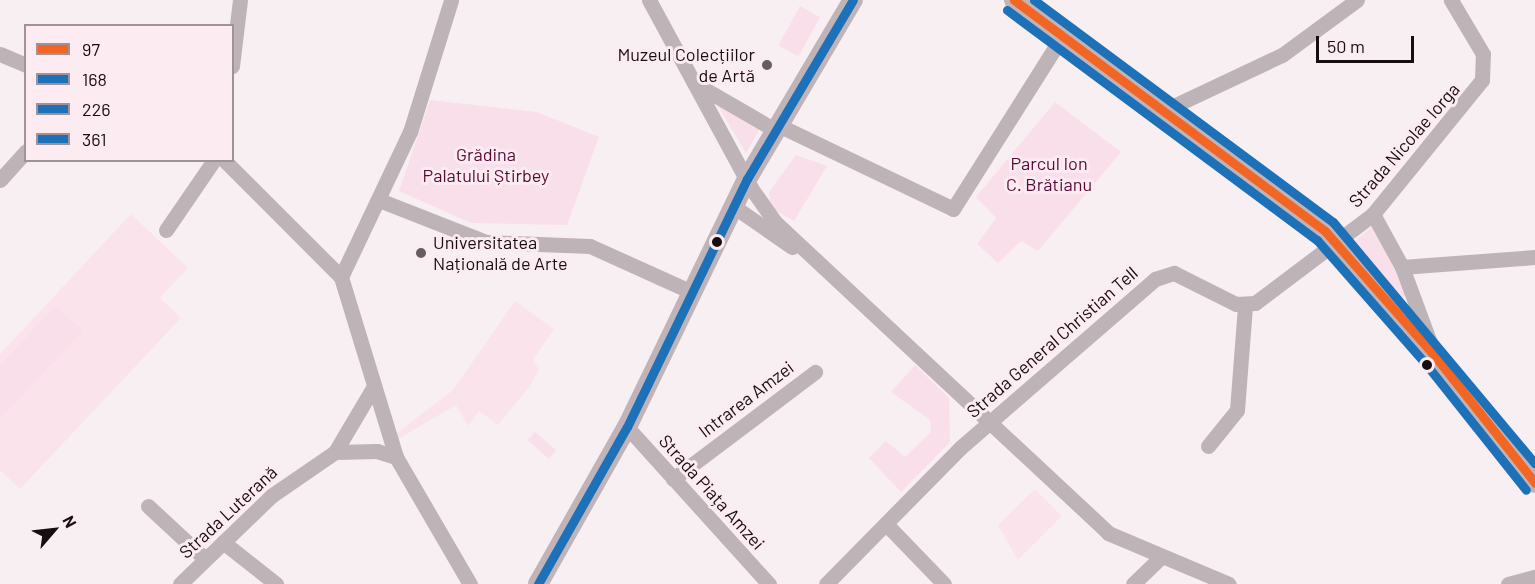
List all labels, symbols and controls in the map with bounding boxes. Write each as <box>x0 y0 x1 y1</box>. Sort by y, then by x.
legend <box>24 24 234 162</box>
scale bar <box>1319 24 1416 62</box>
text: 50 m <box>1327 35 1365 57</box>
text: 97 <box>82 38 100 60</box>
place label: Muzeul Colecțiilor de Artă <box>617 44 755 86</box>
marker: Muzeul Colecțiilor de Artă <box>760 58 774 72</box>
text: 168 <box>82 68 107 90</box>
street label: Strada Nicolae Iorga <box>1344 79 1464 211</box>
text: 226 <box>82 98 111 120</box>
text: 361 <box>82 128 107 150</box>
park label: Grădina Palatului Știrbey <box>423 144 549 186</box>
park label: Parcul Ion C. Brătianu <box>1006 153 1092 195</box>
place label: Universitatea Națională de Arte <box>433 232 568 274</box>
unlabelled marker <box>711 236 723 248</box>
marker: Universitatea Națională de Arte <box>414 246 428 260</box>
street label: Strada General Christian Tell <box>962 262 1142 422</box>
street label: Intrarea Amzei <box>694 356 798 442</box>
unlabelled marker <box>1421 359 1433 371</box>
street label: Strada Piața Amzei <box>655 430 769 554</box>
street label: Strada Luterană <box>175 461 281 563</box>
north arrow <box>24 500 84 560</box>
text: N <box>59 512 81 530</box>

